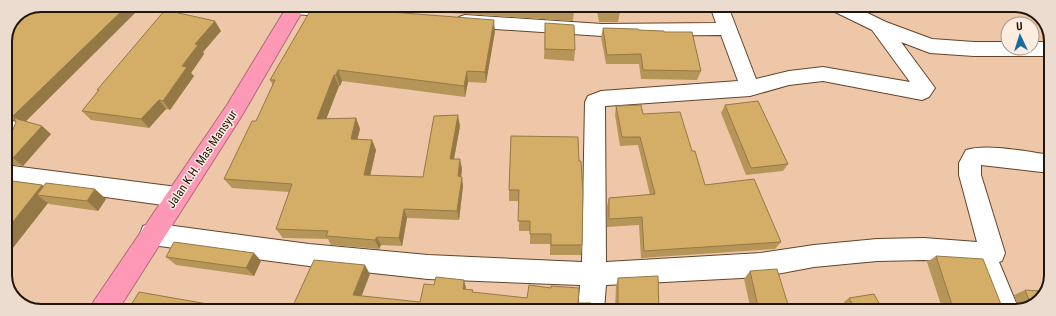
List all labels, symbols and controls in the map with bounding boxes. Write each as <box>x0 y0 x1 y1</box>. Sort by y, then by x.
north arrow <box>1000 16 1040 56</box>
text: U <box>1016 20 1023 33</box>
street label: Jalan K.H. Mas Mansyur <box>164 107 240 211</box>

